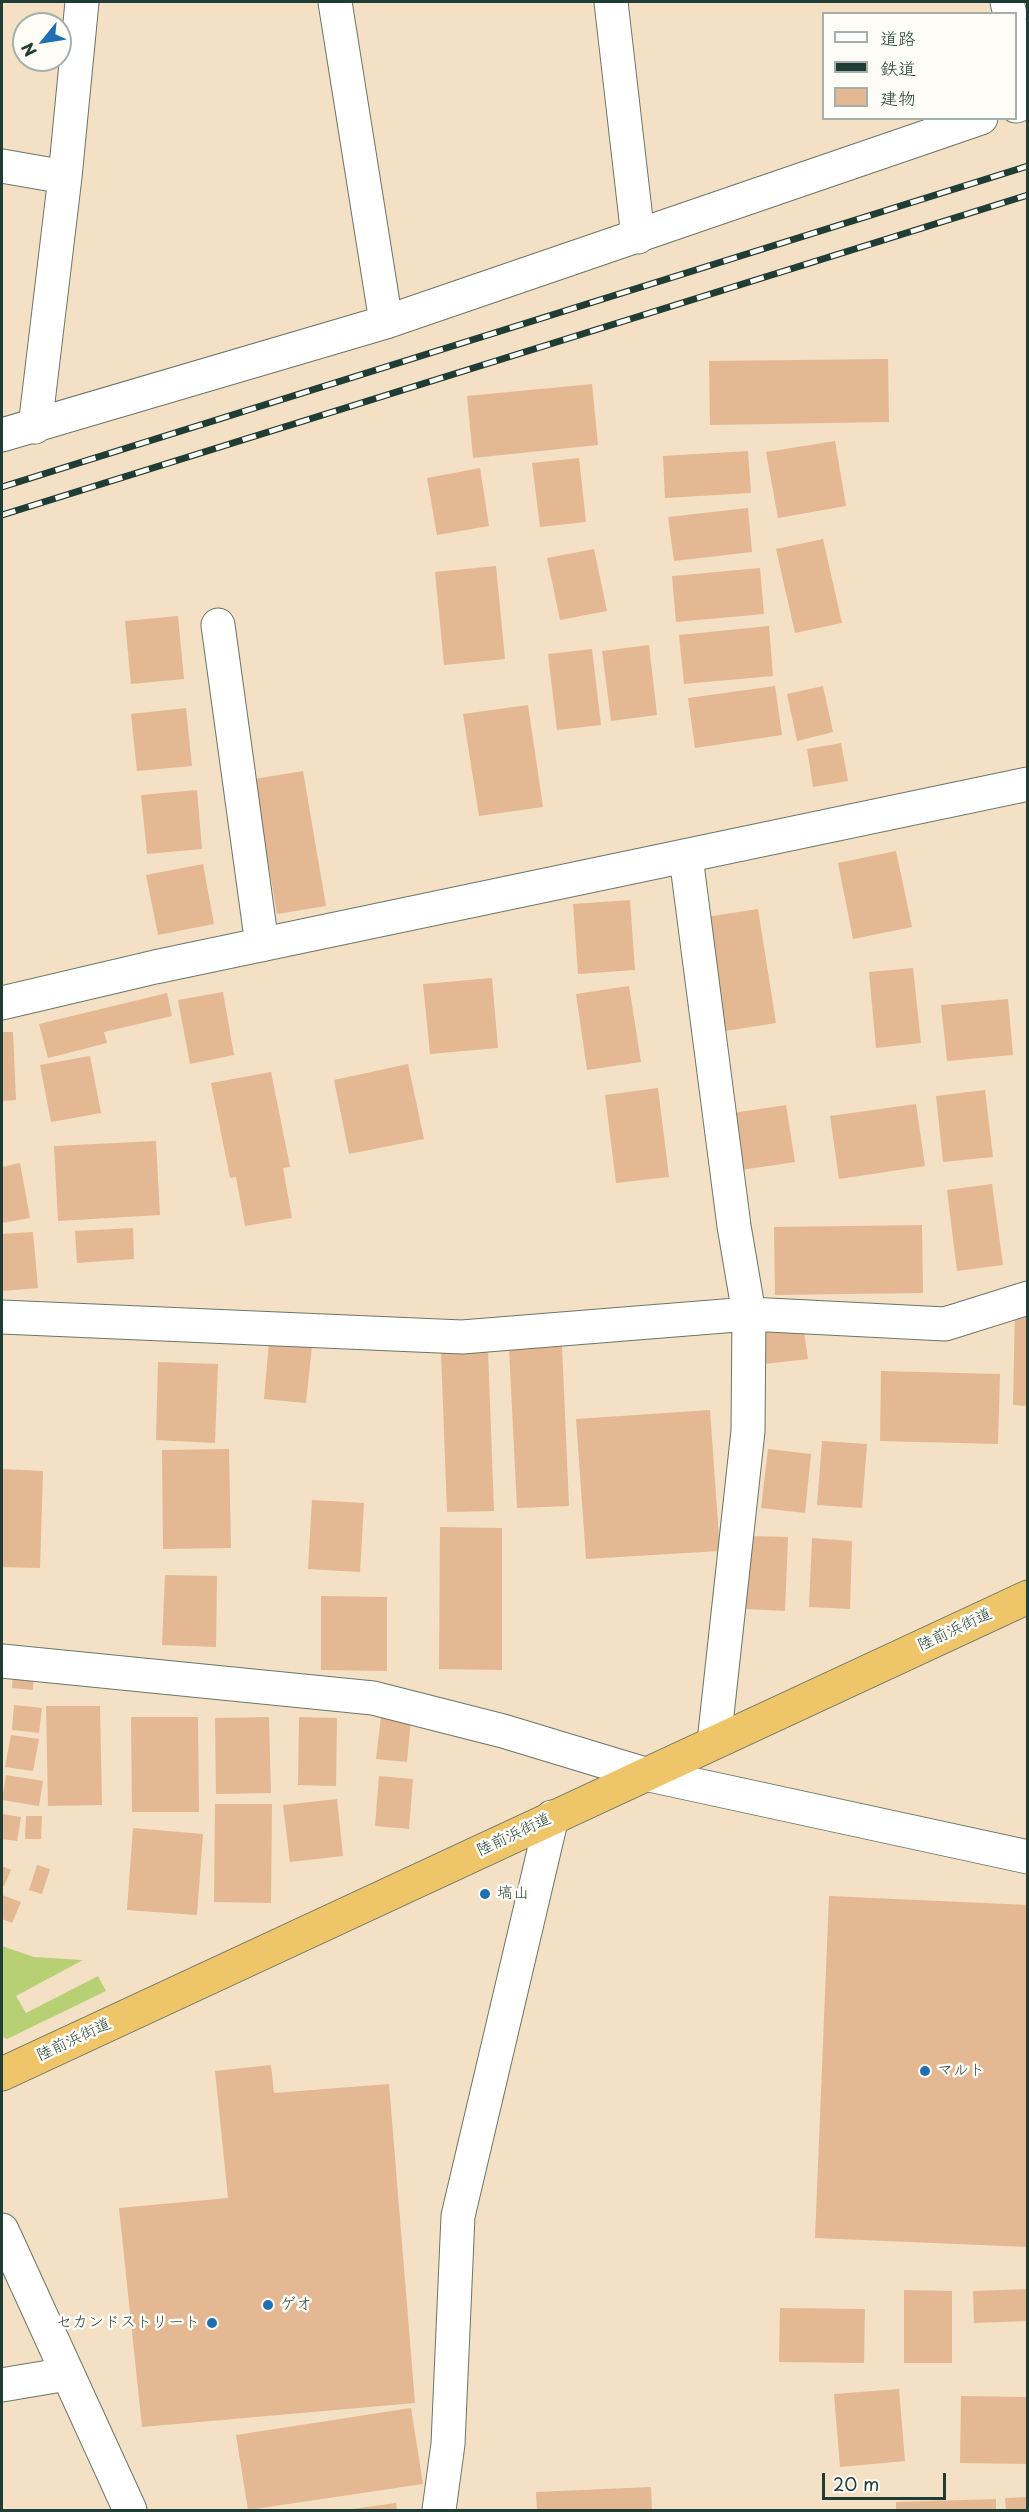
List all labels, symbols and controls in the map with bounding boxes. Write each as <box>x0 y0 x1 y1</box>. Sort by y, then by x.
north arrow <box>12 12 72 72</box>
legend <box>822 12 1017 120</box>
text: 道路 <box>880 24 916 51</box>
text: N <box>15 39 42 61</box>
text: 鉄道 <box>880 54 916 81</box>
text: 建物 <box>880 84 916 111</box>
street label: 陸前浜街道 <box>915 1604 995 1656</box>
street label: 陸前浜街道 <box>474 1809 554 1861</box>
place label: 塙山 <box>497 1884 529 1904</box>
marker: 塙山 <box>478 1887 492 1901</box>
street label: 陸前浜街道 <box>34 2014 114 2066</box>
place label: マルト <box>937 2061 985 2081</box>
marker: マルト <box>918 2064 932 2078</box>
place label: ゲオ <box>280 2295 312 2315</box>
marker: ゲオ <box>261 2298 275 2312</box>
place label: セカンドストリート <box>56 2313 200 2333</box>
marker: セカンドストリート <box>205 2316 219 2330</box>
scale bar <box>825 2461 950 2499</box>
text: 20 m <box>833 2470 879 2497</box>

